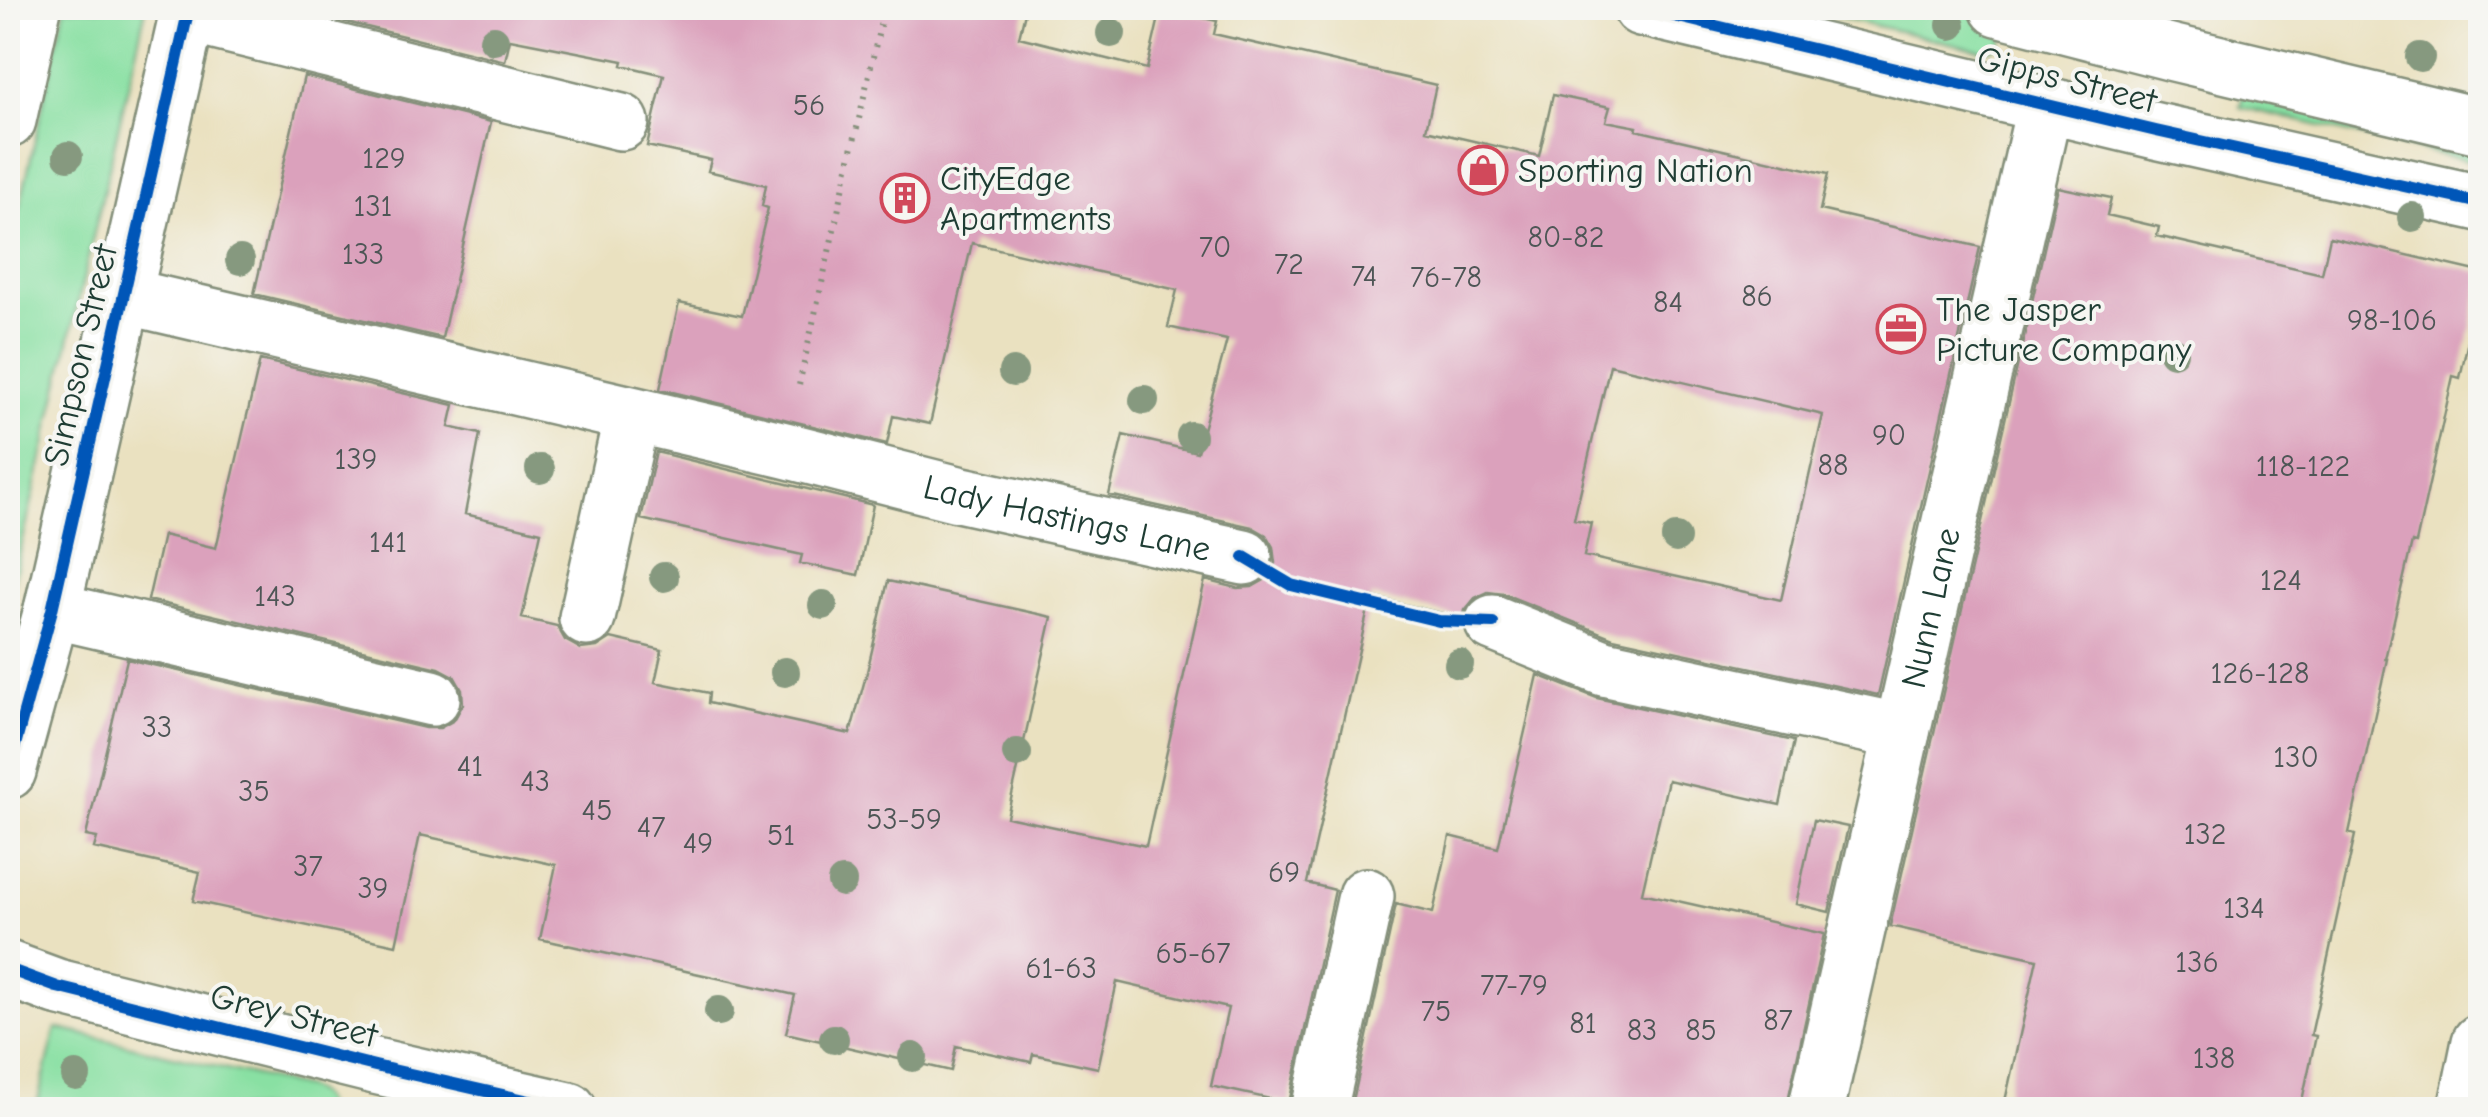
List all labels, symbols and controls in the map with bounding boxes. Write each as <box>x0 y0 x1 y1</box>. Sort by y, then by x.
street label: Gipps Street <box>1973 37 2162 122</box>
house number: 56 <box>793 88 825 123</box>
house number: 129 <box>362 141 406 176</box>
shop icon: Sporting Nation <box>1457 144 1509 196</box>
place label: Sporting Nation <box>1518 150 1753 191</box>
place label: CityEdge Apartments <box>940 158 1111 239</box>
building icon: CityEdge Apartments <box>879 172 931 224</box>
house number: 131 <box>354 189 392 224</box>
house number: 80-82 <box>1528 220 1604 255</box>
house number: 70 <box>1199 230 1231 265</box>
house number: 133 <box>342 237 384 272</box>
street label: Simpson Street <box>35 239 126 470</box>
house number: 72 <box>1274 247 1304 282</box>
house number: 74 <box>1351 259 1377 294</box>
house number: 76-78 <box>1410 260 1482 295</box>
house number: 86 <box>1741 279 1773 314</box>
house number: 84 <box>1653 285 1683 320</box>
place label: The Jasper Picture Company <box>1936 289 2192 370</box>
office icon: The Jasper Picture Company <box>1875 303 1927 355</box>
house number: 98-106 <box>2347 303 2437 338</box>
house number: 90 <box>1872 418 1906 453</box>
house number: 139 <box>335 442 378 477</box>
house number: 88 <box>1818 448 1848 483</box>
house number: 118-122 <box>2256 449 2350 484</box>
street label: Lady Hastings Lane <box>919 466 1214 570</box>
street label: Nunn Lane <box>1893 524 1969 692</box>
house number: 141 <box>369 525 407 560</box>
house number: 124 <box>2260 563 2302 598</box>
house number: 143 <box>254 579 296 614</box>
house number: 126-128 <box>2211 656 2309 691</box>
house number: 33 <box>142 710 172 745</box>
house number: 130 <box>2273 740 2319 775</box>
house number: 41 <box>457 749 483 784</box>
house number: 43 <box>520 764 550 799</box>
house number: 35 <box>238 774 270 809</box>
house number: 45 <box>582 793 612 828</box>
house number: 53-59 <box>866 802 942 837</box>
house number: 47 <box>637 810 665 845</box>
house number: 132 <box>2184 817 2226 852</box>
house number: 51 <box>767 818 795 853</box>
house number: 49 <box>683 826 713 861</box>
house number: 37 <box>293 849 323 884</box>
house number: 69 <box>1268 855 1300 890</box>
house number: 39 <box>357 871 389 906</box>
house number: 134 <box>2223 891 2265 926</box>
house number: 65-67 <box>1155 936 1231 971</box>
house number: 136 <box>2175 945 2219 980</box>
house number: 61-63 <box>1025 951 1097 986</box>
house number: 77-79 <box>1480 968 1548 1003</box>
street label: Grey Street <box>206 975 383 1056</box>
house number: 75 <box>1421 994 1451 1029</box>
house number: 87 <box>1763 1003 1793 1038</box>
house number: 81 <box>1569 1006 1597 1041</box>
house number: 83 <box>1627 1013 1657 1048</box>
house number: 85 <box>1685 1013 1717 1048</box>
house number: 138 <box>2193 1041 2235 1076</box>

